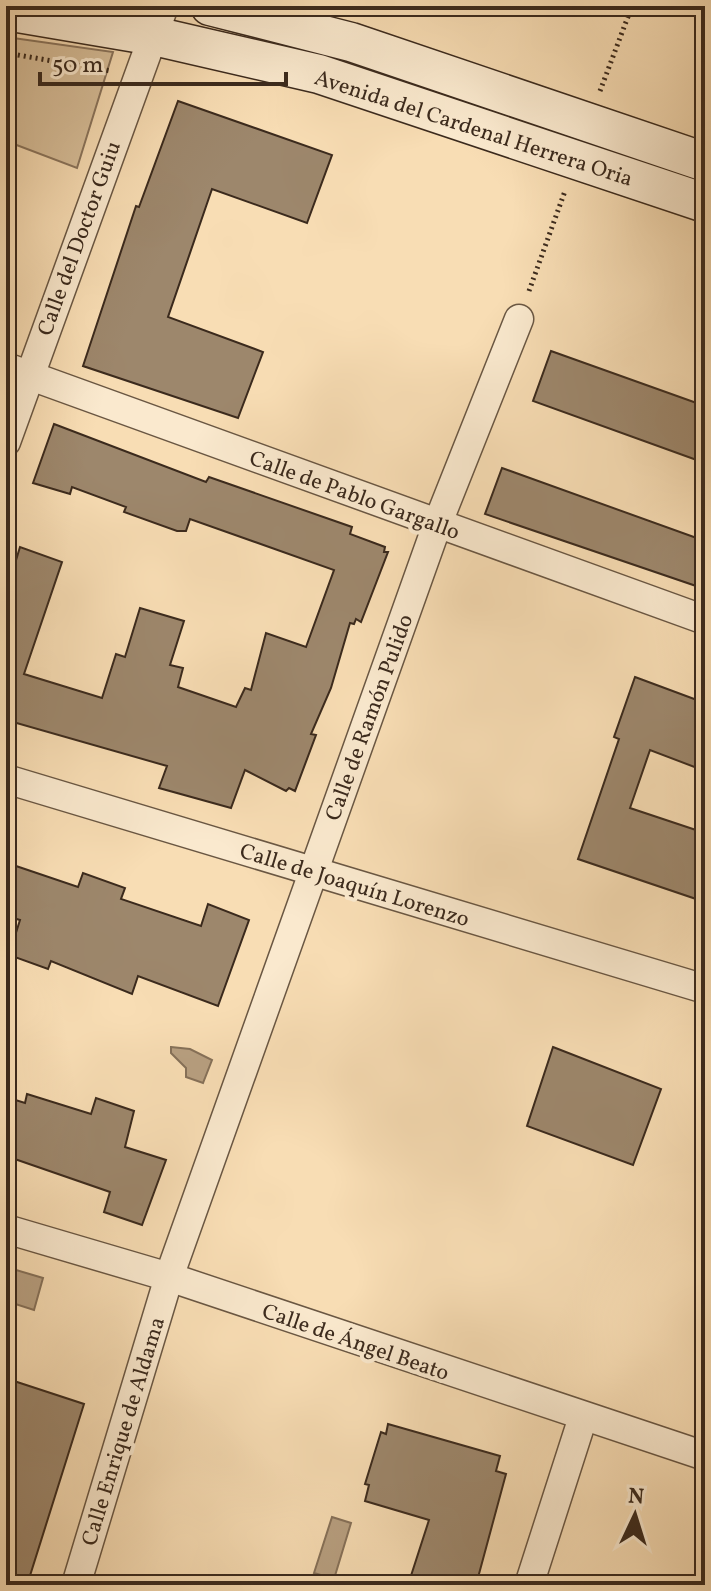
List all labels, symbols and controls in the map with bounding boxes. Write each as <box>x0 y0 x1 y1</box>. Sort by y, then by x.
scale bar <box>40 36 286 86</box>
text: 50 m <box>52 49 104 83</box>
street label: Avenida del Cardenal Herrera Oria <box>310 63 636 196</box>
street label: Calle del Doctor Guiu <box>31 137 130 341</box>
street label: Calle de Pablo Gargallo <box>244 444 464 549</box>
street label: Calle de Ramón Pulido <box>319 610 422 825</box>
street label: Calle de Joaquín Lorenzo <box>236 837 473 936</box>
street label: Calle de Ángel Beato <box>258 1297 453 1390</box>
street label: Calle Enrique de Aldama <box>75 1313 174 1550</box>
north arrow <box>595 1475 675 1555</box>
text: N <box>627 1482 645 1514</box>

